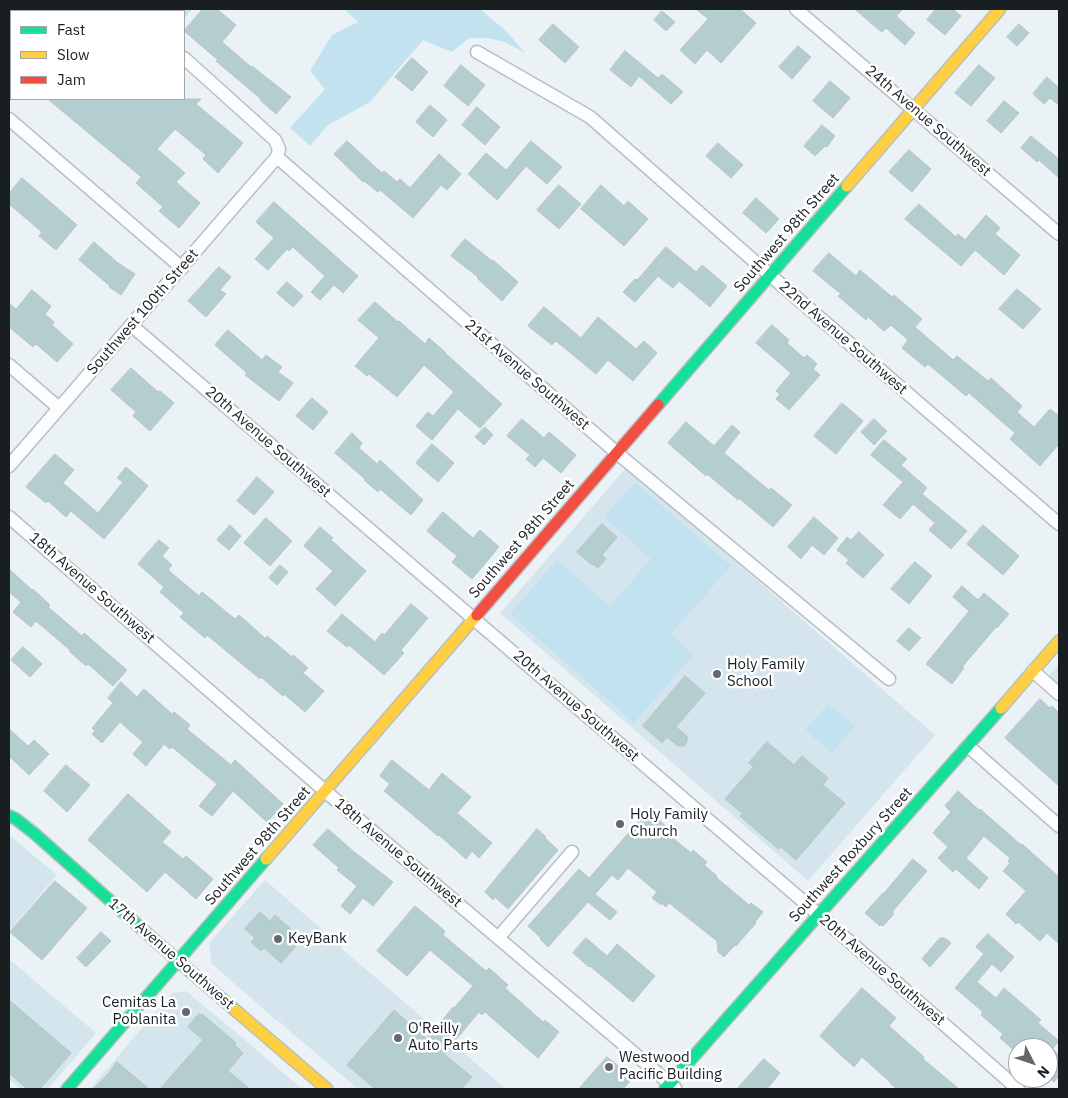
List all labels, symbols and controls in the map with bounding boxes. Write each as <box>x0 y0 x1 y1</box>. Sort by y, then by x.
legend <box>10 10 185 100</box>
text: Fast <box>57 20 85 39</box>
text: Slow <box>57 45 90 64</box>
street label: 24th Avenue Southwest <box>862 62 994 180</box>
text: Jam <box>57 70 86 89</box>
street label: Southwest 98th Street <box>731 170 843 296</box>
street label: Southwest 100th Street <box>84 246 202 378</box>
street label: 22nd Avenue Southwest <box>775 277 911 399</box>
street label: 21st Avenue Southwest <box>461 316 593 434</box>
street label: 20th Avenue Southwest <box>202 383 334 501</box>
street label: Southwest 98th Street <box>466 476 578 602</box>
street label: 18th Avenue Southwest <box>26 529 158 647</box>
street label: 20th Avenue Southwest <box>510 647 642 765</box>
place label: Holy Family School <box>727 656 805 691</box>
marker: Holy Family School <box>711 668 723 680</box>
street label: Southwest 98th Street <box>202 783 314 909</box>
street label: Southwest Roxbury Street <box>786 784 916 926</box>
street label: 18th Avenue Southwest <box>331 795 465 911</box>
place label: Holy Family Church <box>630 806 708 841</box>
marker: Holy Family Church <box>614 818 626 830</box>
street label: 17th Avenue Southwest <box>105 895 237 1013</box>
street label: 20th Avenue Southwest <box>816 911 948 1029</box>
place label: KeyBank <box>288 930 347 948</box>
marker: KeyBank <box>272 933 284 945</box>
place label: Cemitas La Poblanita <box>102 994 176 1029</box>
marker: Cemitas La Poblanita <box>180 1006 192 1018</box>
place label: O'Reilly Auto Parts <box>408 1020 478 1055</box>
marker: O'Reilly Auto Parts <box>392 1032 404 1044</box>
north arrow <box>1008 1038 1058 1088</box>
place label: Westwood Pacific Building <box>619 1049 722 1084</box>
marker: Westwood Pacific Building <box>603 1061 615 1073</box>
text: N <box>1033 1062 1054 1082</box>

